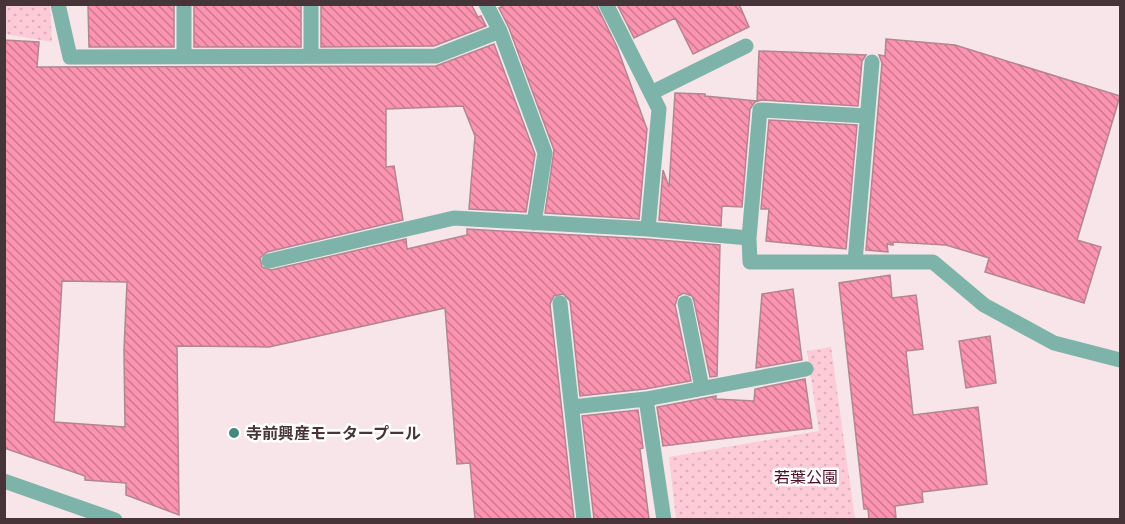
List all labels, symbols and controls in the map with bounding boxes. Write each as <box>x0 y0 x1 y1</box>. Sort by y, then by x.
place label: 寺前興産モータープール <box>246 424 421 442</box>
marker: 寺前興産モータープール <box>227 426 241 440</box>
park label: 若葉公園 <box>774 468 838 486</box>

